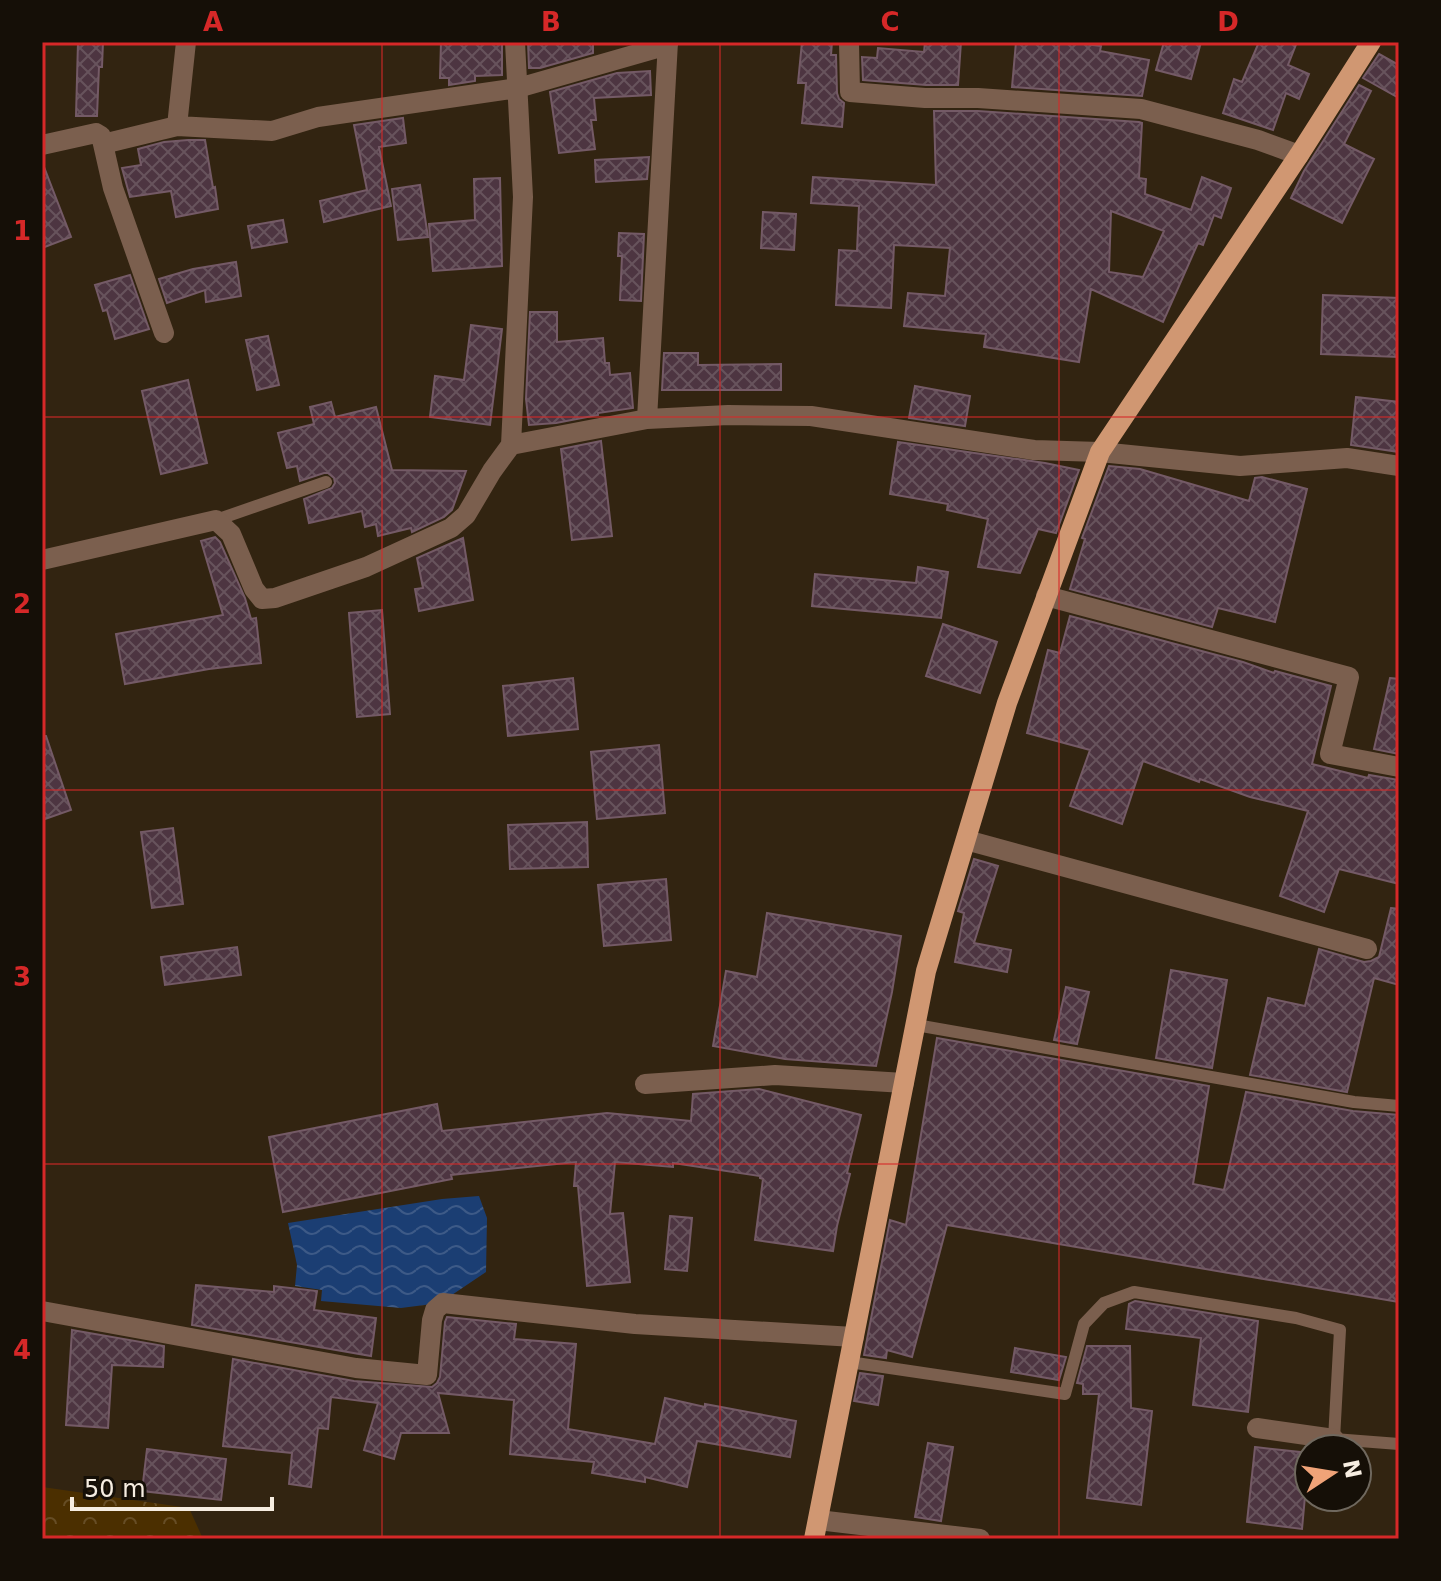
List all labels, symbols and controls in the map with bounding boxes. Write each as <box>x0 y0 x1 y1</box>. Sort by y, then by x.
text: A <box>203 7 223 37</box>
text: B <box>541 7 561 37</box>
text: C <box>880 7 900 37</box>
text: D <box>1217 7 1239 37</box>
text: 1 <box>13 216 31 246</box>
text: 2 <box>13 589 31 619</box>
text: 3 <box>13 962 31 992</box>
text: 4 <box>13 1335 31 1365</box>
north arrow <box>1293 1433 1373 1513</box>
text: N <box>1338 1457 1366 1481</box>
scale bar <box>72 1461 272 1511</box>
text: 50 m <box>84 1475 146 1503</box>

